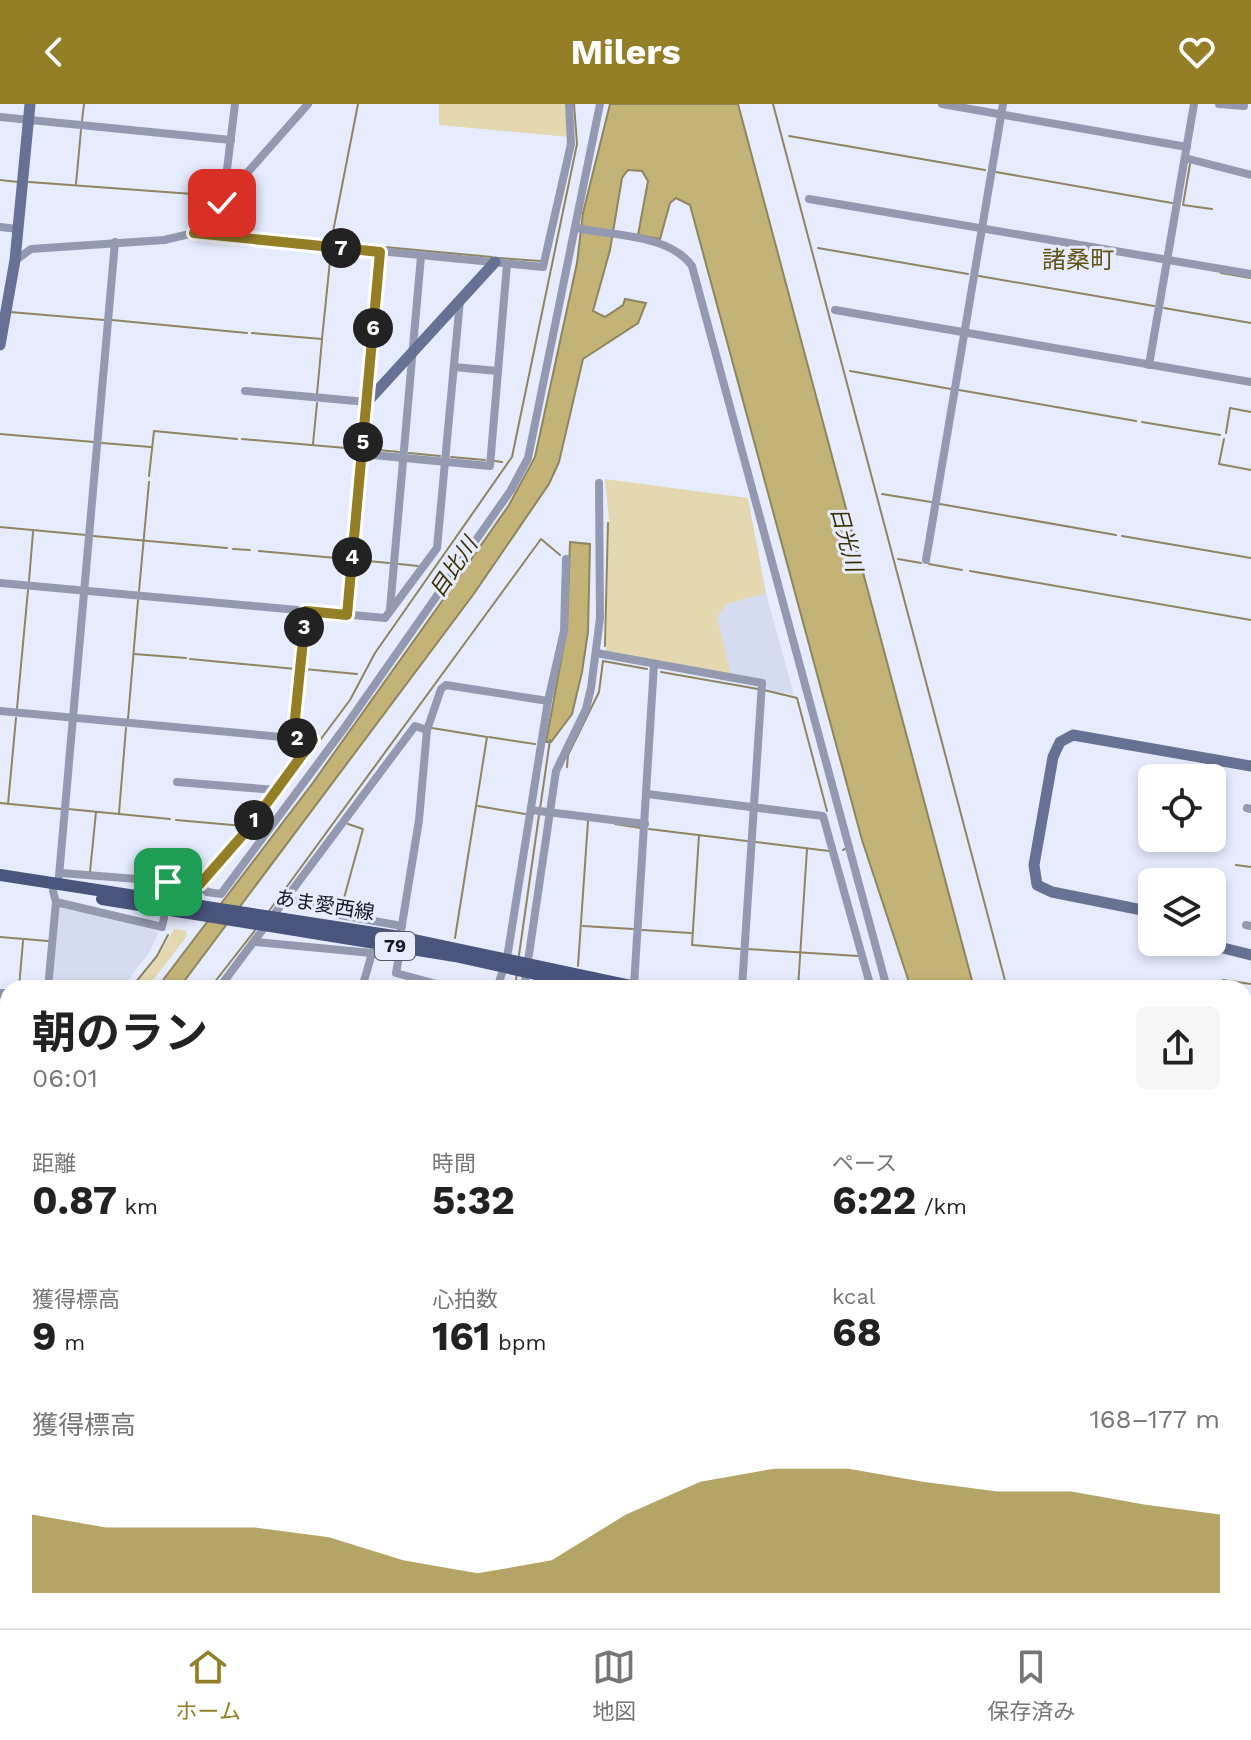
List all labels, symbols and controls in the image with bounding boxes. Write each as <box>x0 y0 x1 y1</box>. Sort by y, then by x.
icon: back <box>32 30 76 74</box>
icon: heart <box>1175 30 1219 74</box>
text: Milers <box>570 31 681 73</box>
pin <box>188 169 256 237</box>
icon: check <box>200 181 244 225</box>
pin: 7 <box>321 228 361 268</box>
text: 7 <box>334 235 348 260</box>
district label: 諸桑町 <box>1042 246 1114 274</box>
pin: 6 <box>353 308 393 348</box>
text: 6 <box>366 315 380 340</box>
pin: 5 <box>343 422 383 462</box>
text: 5 <box>357 429 369 454</box>
water label: 日光川 <box>826 504 868 576</box>
water label: 目比川 <box>425 531 483 602</box>
pin: 4 <box>332 537 372 577</box>
text: 4 <box>345 544 359 569</box>
pin: 3 <box>284 607 324 647</box>
text: 3 <box>297 614 311 639</box>
pin: 2 <box>277 718 317 758</box>
text: 2 <box>290 725 304 750</box>
map controls <box>1138 764 1226 956</box>
button: locate <box>1138 764 1226 852</box>
pin: 1 <box>234 800 274 840</box>
text: 1 <box>249 807 259 832</box>
pin <box>134 848 202 916</box>
icon: arrive <box>146 860 190 904</box>
button: layers <box>1138 868 1226 956</box>
street label: あま愛西線 <box>274 885 376 925</box>
road number: 79 <box>375 932 415 960</box>
button: share <box>1136 1006 1220 1090</box>
text: 朝のラン <box>32 1007 208 1059</box>
text: 06:01 <box>32 1063 98 1093</box>
text: 距離 <box>32 1151 76 1176</box>
text: 時間 <box>432 1151 476 1176</box>
text: ペース <box>832 1151 897 1176</box>
text: 0.87 <box>32 1177 117 1224</box>
text: 5:32 <box>432 1177 515 1224</box>
text: 6:22 <box>832 1177 916 1224</box>
text: km <box>117 1194 158 1219</box>
text: /km <box>916 1194 967 1219</box>
text: kcal <box>832 1284 876 1309</box>
text: 獲得標高 <box>32 1287 120 1312</box>
text: 心拍数 <box>432 1287 498 1312</box>
text: 68 <box>832 1309 882 1356</box>
text: 9 <box>32 1313 57 1360</box>
text: 161 <box>432 1313 490 1360</box>
text: m <box>57 1330 85 1355</box>
text: bpm <box>490 1330 546 1355</box>
text: 168–177 m <box>1090 1404 1220 1434</box>
text: 獲得標高 <box>32 1410 136 1440</box>
tab: ホーム <box>176 1645 241 1725</box>
tab: 地図 <box>592 1645 636 1725</box>
tab: 保存済み <box>987 1645 1075 1725</box>

